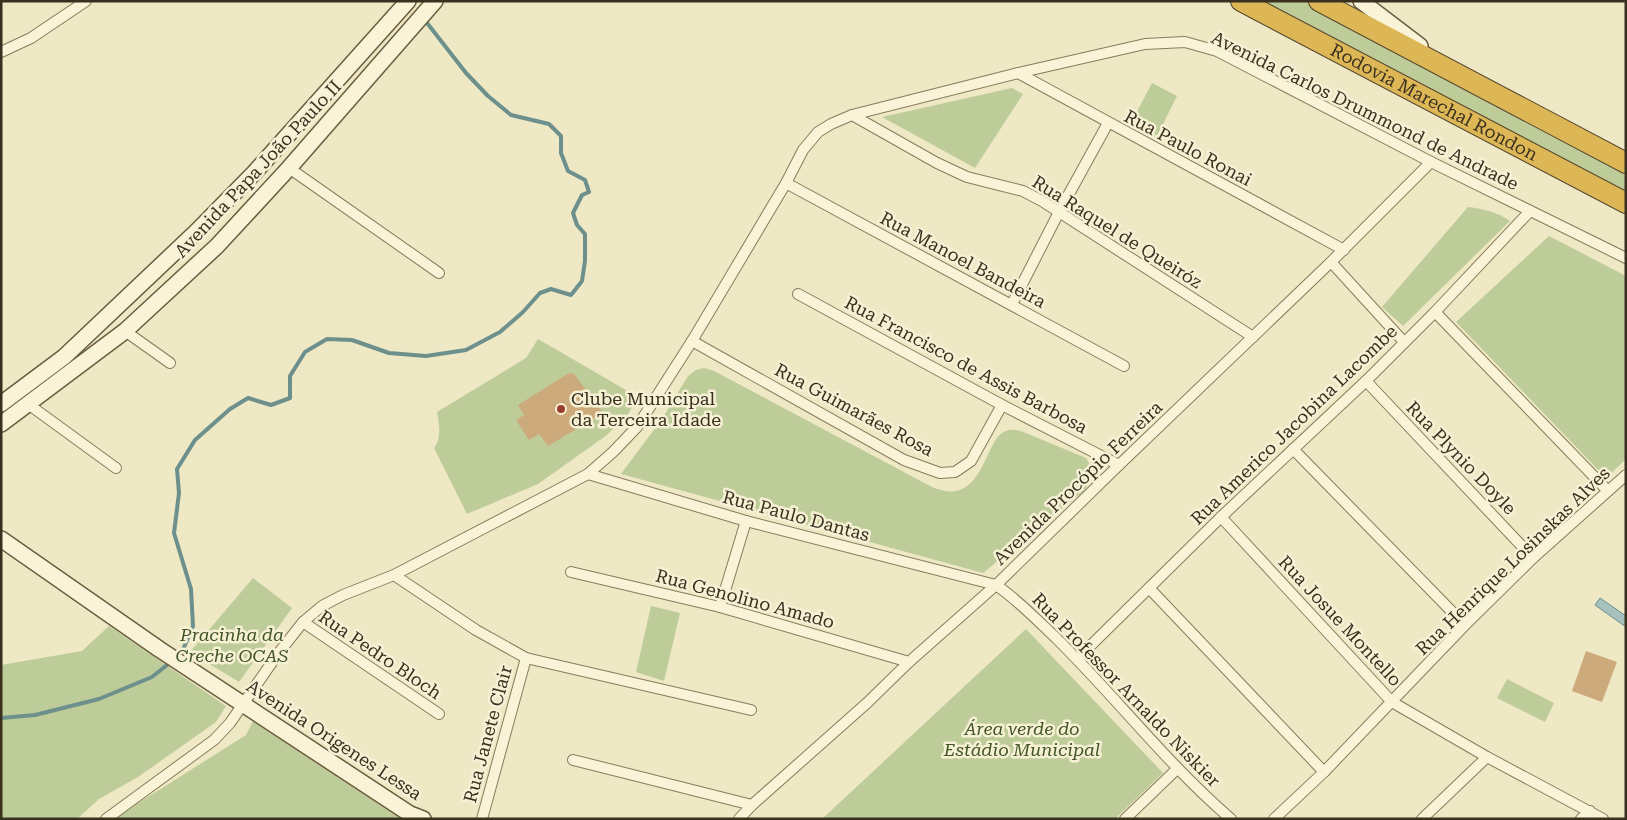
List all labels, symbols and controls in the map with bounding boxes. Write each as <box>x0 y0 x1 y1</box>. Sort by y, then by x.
street label: Avenida Carlos Drummond de Andrade <box>1208 27 1522 194</box>
street label: Rodovia Marechal Rondon <box>1327 39 1542 165</box>
street label: Avenida Papa João Paulo II <box>170 76 345 262</box>
street label: Rua Paulo Ronai <box>1121 105 1256 190</box>
street label: Rua Raquel de Queiróz <box>1029 171 1206 293</box>
street label: Rua Manoel Bandeira <box>877 207 1050 312</box>
street label: Rua Francisco de Assis Barbosa <box>841 292 1091 438</box>
street label: Rua Americo Jacobina Lacombe <box>1186 320 1401 529</box>
street label: Rua Guimarães Rosa <box>771 359 937 460</box>
place label: Clube Municipal da Terceira Idade <box>571 388 721 430</box>
street label: Avenida Procópio Ferreira <box>989 396 1167 569</box>
street label: Rua Plynio Doyle <box>1402 397 1521 519</box>
marker: Clube Municipal da Terceira Idade <box>555 403 567 415</box>
street label: Rua Henrique Losinskas Alves <box>1411 462 1614 659</box>
street label: Rua Paulo Dantas <box>720 486 872 545</box>
street label: Rua Josue Montello <box>1274 551 1406 690</box>
street label: Rua Genolino Amado <box>653 565 837 633</box>
street label: Rua Professor Arnaldo Niskier <box>1028 588 1225 791</box>
street label: Rua Pedro Bloch <box>315 606 446 704</box>
park label: Pracinha da Creche OCAS <box>176 624 289 666</box>
street label: Rua Janete Clair <box>459 663 516 805</box>
street label: Avenida Origenes Lessa <box>243 675 426 804</box>
park label: Área verde do Estádio Municipal <box>943 718 1100 760</box>

